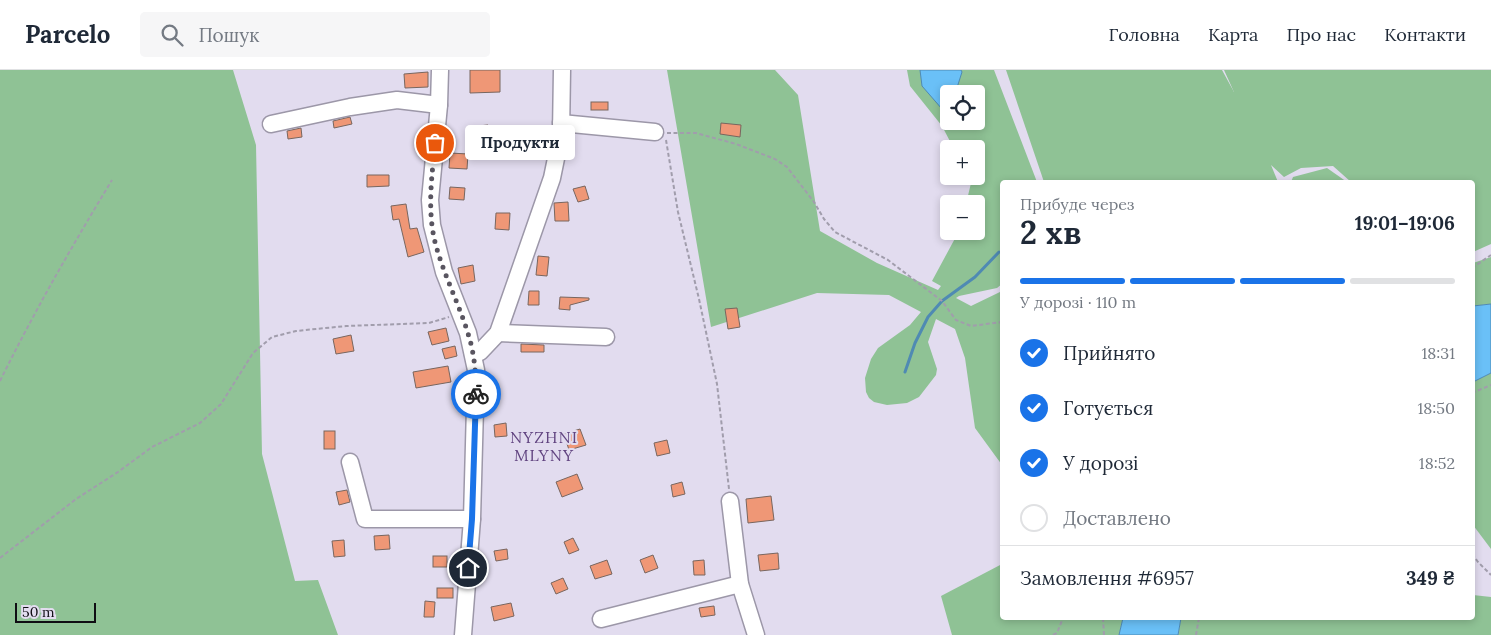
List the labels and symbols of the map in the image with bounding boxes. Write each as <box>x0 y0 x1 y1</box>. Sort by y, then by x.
pin <box>414 122 456 164</box>
callout: Продукти <box>465 126 575 160</box>
courier <box>451 369 501 419</box>
district label: NYZHNI MLYNY <box>510 427 578 465</box>
pin <box>447 547 489 589</box>
scale bar <box>15 600 96 623</box>

